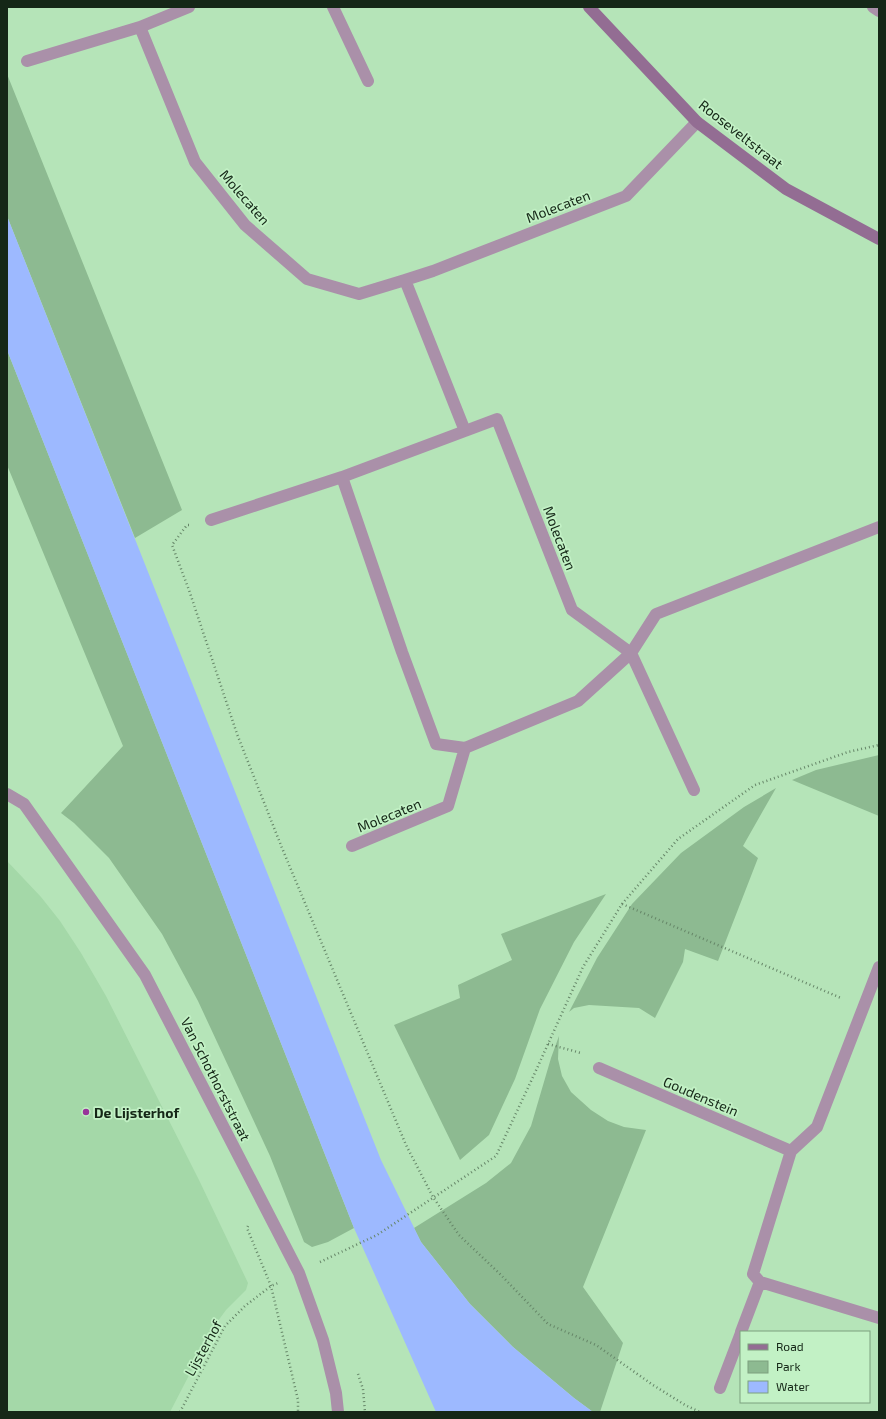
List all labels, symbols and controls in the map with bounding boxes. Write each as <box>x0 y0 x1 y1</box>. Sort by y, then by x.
street label: Rooseveltstraat <box>696 96 786 172</box>
street label: Molecaten <box>216 166 274 228</box>
street label: Molecaten <box>523 186 593 226</box>
street label: Molecaten <box>540 503 580 573</box>
street label: Molecaten <box>355 794 423 836</box>
street label: Van Schothorststraat <box>178 1015 254 1143</box>
street label: Goudenstein <box>661 1073 741 1119</box>
place label: De Lijsterhof <box>94 1104 179 1121</box>
marker: De Lijsterhof <box>81 1107 91 1117</box>
street label: Lijsterhof <box>181 1317 226 1379</box>
legend <box>740 1331 870 1403</box>
text: Road <box>776 1339 804 1353</box>
text: Park <box>776 1359 801 1373</box>
text: Water <box>776 1379 810 1393</box>

